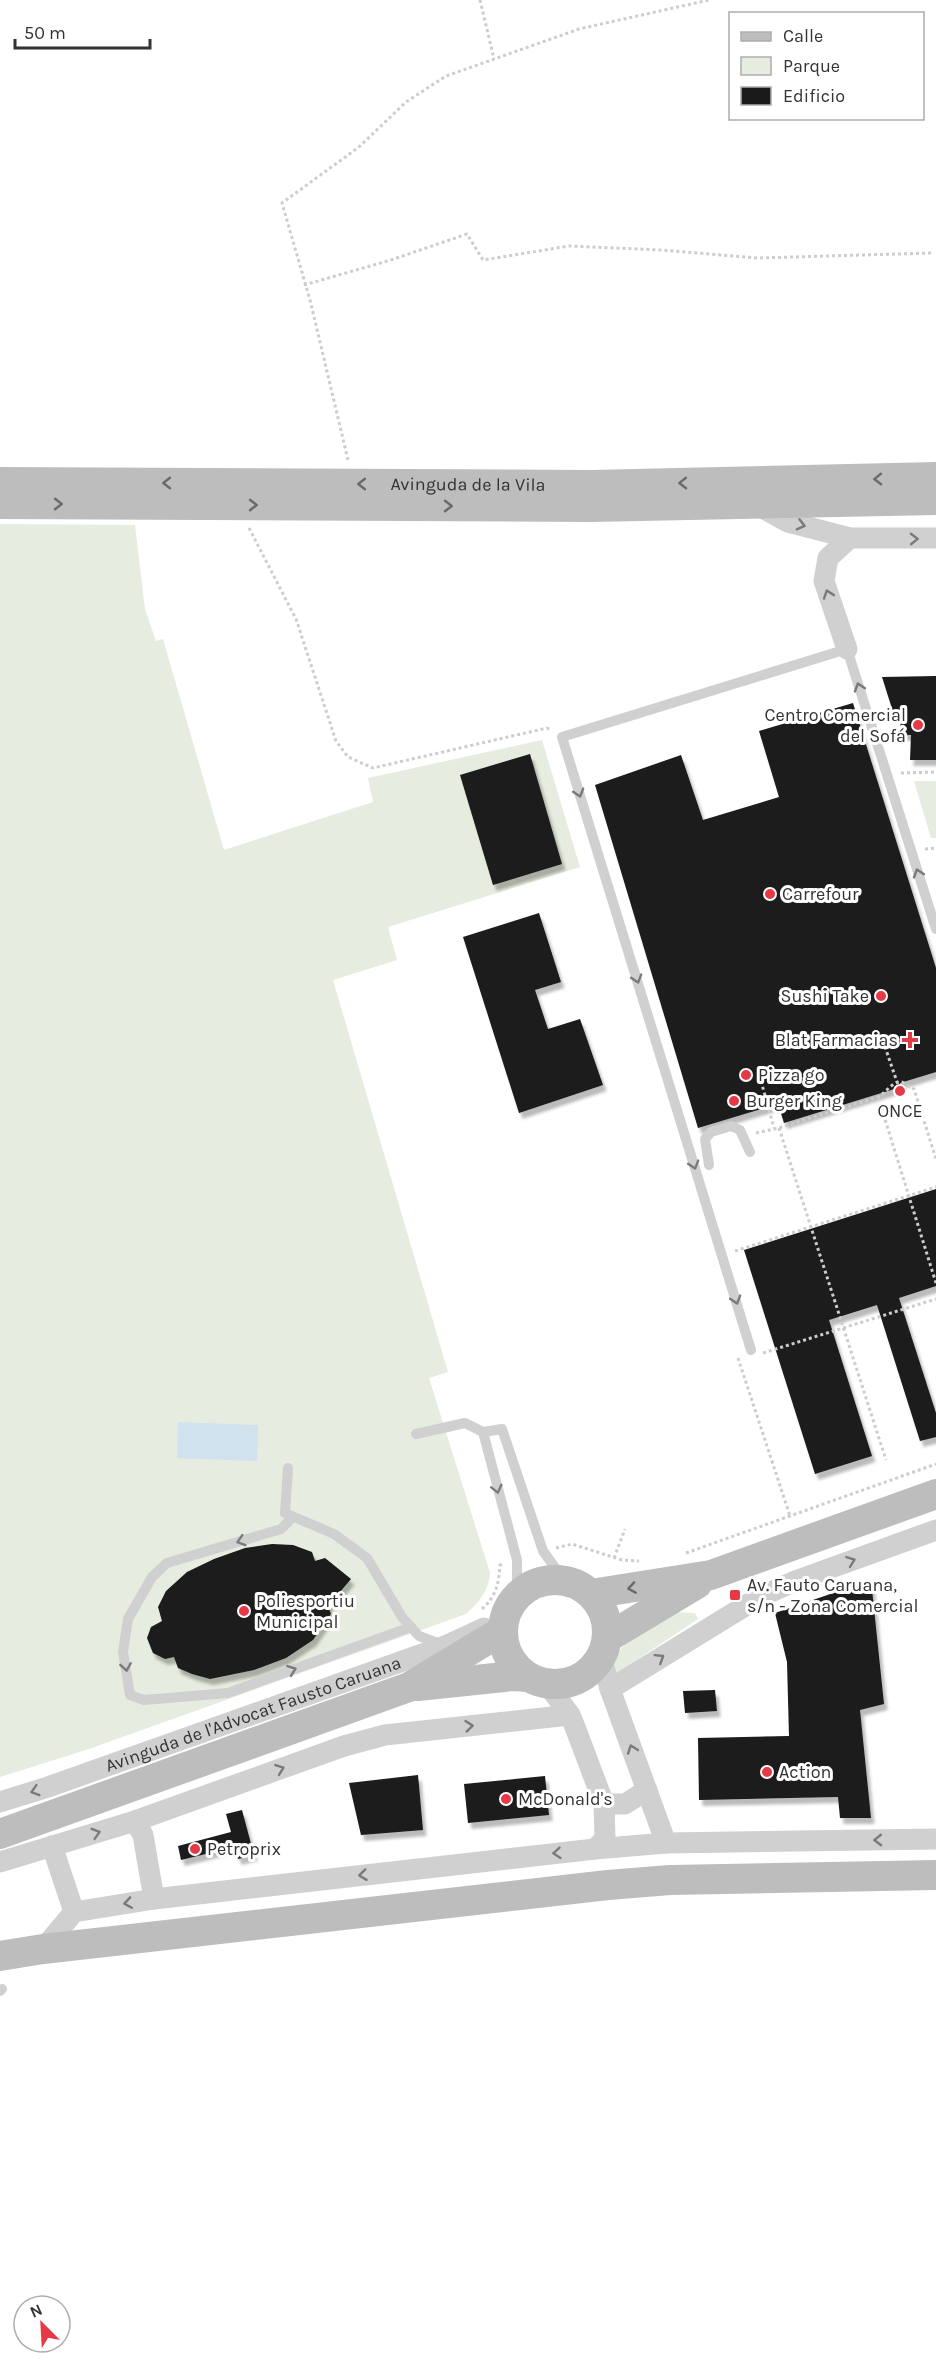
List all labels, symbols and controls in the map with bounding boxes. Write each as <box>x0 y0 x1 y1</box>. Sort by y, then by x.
scale bar <box>15 12 150 50</box>
legend <box>729 12 924 120</box>
text: 50 m <box>24 22 66 44</box>
text: Calle <box>783 25 823 47</box>
text: Parque <box>783 55 840 77</box>
text: Edificio <box>783 85 845 107</box>
one-way arrow <box>873 472 882 485</box>
street label: Avinguda de la Vila <box>390 473 546 496</box>
one-way arrow <box>162 477 171 489</box>
one-way arrow <box>678 477 687 489</box>
one-way arrow <box>357 478 366 490</box>
one-way arrow <box>54 498 63 511</box>
one-way arrow <box>249 499 258 511</box>
one-way arrow <box>444 500 453 513</box>
one-way arrow <box>795 518 806 530</box>
one-way arrow <box>910 533 919 545</box>
one-way arrow <box>823 589 835 600</box>
one-way arrow <box>854 682 866 693</box>
place label: Centro Comercial del Sofá <box>764 704 906 747</box>
marker: Centro Comercial del Sofá <box>911 718 925 732</box>
one-way arrow <box>572 787 584 798</box>
one-way arrow <box>913 868 925 879</box>
place label: Carrefour <box>782 883 859 905</box>
marker: Carrefour <box>763 887 777 901</box>
one-way arrow <box>629 973 642 984</box>
place label: Sushi Take <box>781 985 869 1007</box>
marker: Sushi Take <box>874 989 888 1003</box>
place label: Blat Farmacias <box>775 1029 898 1051</box>
marker: Blat Farmacias <box>903 1033 917 1047</box>
place label: Pizza go <box>758 1064 825 1086</box>
marker: Pizza go <box>739 1068 753 1082</box>
marker: ONCE <box>893 1084 907 1098</box>
place label: Burger King <box>746 1090 842 1112</box>
marker: Burger King <box>727 1094 741 1108</box>
place label: ONCE <box>877 1100 923 1122</box>
one-way arrow <box>687 1159 699 1170</box>
one-way arrow <box>729 1294 741 1305</box>
one-way arrow <box>490 1484 503 1494</box>
one-way arrow <box>236 1534 247 1546</box>
one-way arrow <box>845 1555 856 1568</box>
place label: Av. Fauto Caruana, s/n - Zona Comercial <box>747 1574 919 1617</box>
one-way arrow <box>628 1581 637 1593</box>
marker: Av. Fauto Caruana, s/n - Zona Comercial <box>728 1588 742 1602</box>
place label: Poliesportiu Municipal <box>256 1590 355 1633</box>
marker: Poliesportiu Municipal <box>237 1604 251 1618</box>
street label: Avinguda de l'Advocat Fausto Caruana <box>102 1651 404 1777</box>
one-way arrow <box>653 1655 664 1666</box>
one-way arrow <box>119 1663 131 1672</box>
one-way arrow <box>286 1665 297 1677</box>
one-way arrow <box>465 1720 474 1733</box>
one-way arrow <box>626 1744 639 1754</box>
place label: Action <box>779 1761 831 1783</box>
one-way arrow <box>274 1763 285 1776</box>
marker: Action <box>760 1765 774 1779</box>
one-way arrow <box>30 1784 41 1796</box>
place label: McDonald's <box>518 1788 613 1810</box>
marker: McDonald's <box>499 1792 513 1806</box>
one-way arrow <box>90 1828 101 1840</box>
one-way arrow <box>873 1834 882 1846</box>
place label: Petroprix <box>207 1838 281 1860</box>
marker: Petroprix <box>188 1842 202 1856</box>
one-way arrow <box>552 1846 562 1859</box>
one-way arrow <box>359 1868 368 1881</box>
one-way arrow <box>123 1897 133 1909</box>
north arrow <box>12 2294 72 2354</box>
text: N <box>27 2300 45 2322</box>

